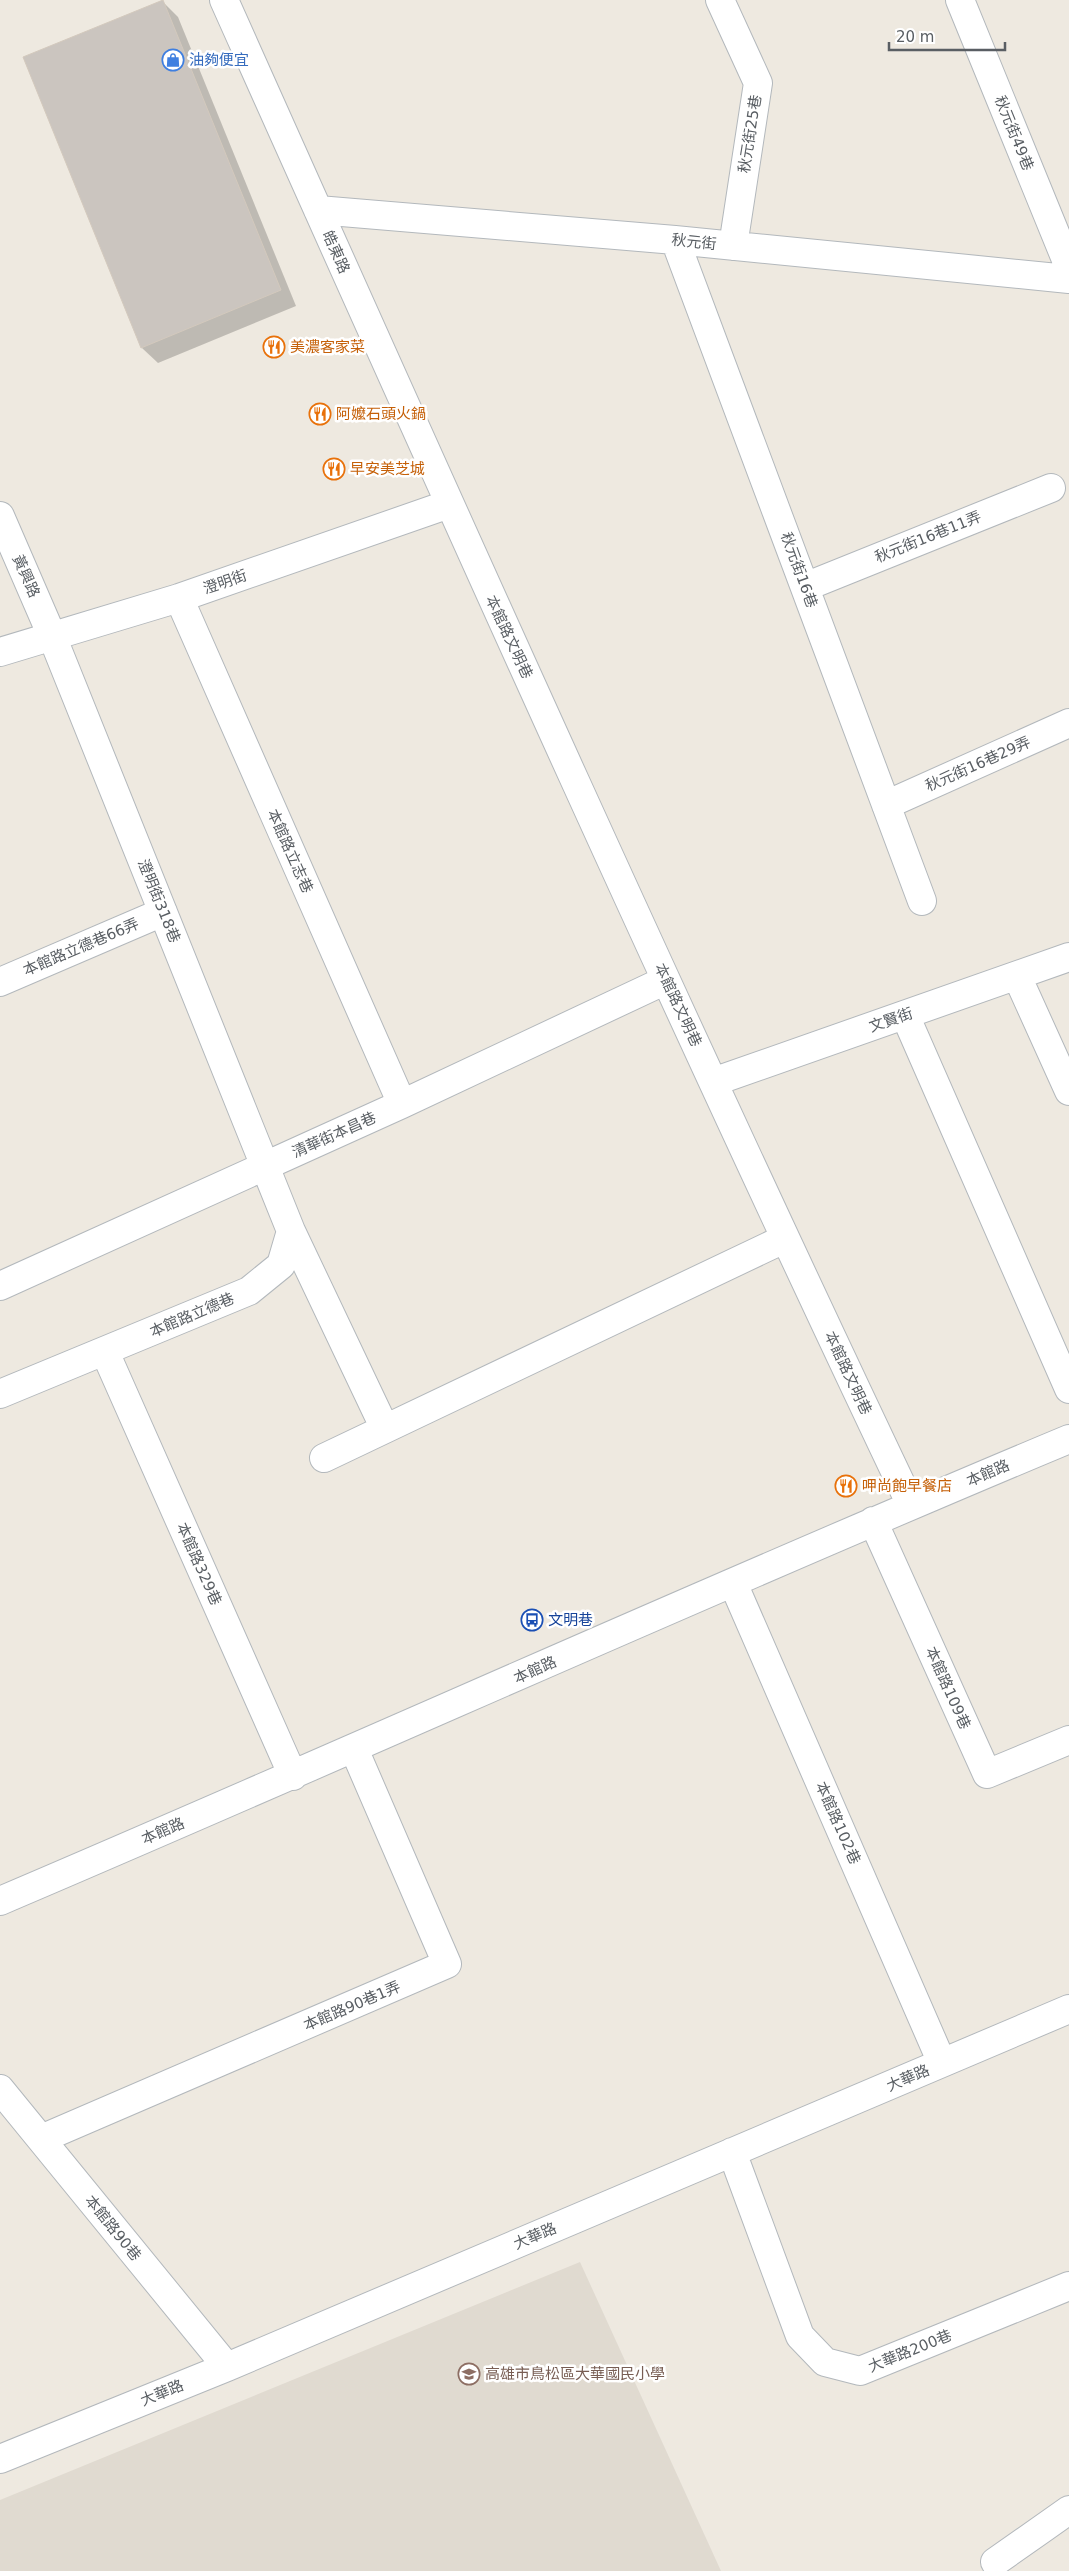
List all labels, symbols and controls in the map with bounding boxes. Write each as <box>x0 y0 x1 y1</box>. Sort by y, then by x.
scale bar <box>889 20 1005 52</box>
text: 20 m <box>896 28 934 46</box>
shop icon: 油夠便宜 <box>161 48 185 72</box>
place label: 油夠便宜 <box>189 51 249 69</box>
street label: 秋元街49巷 <box>991 93 1037 173</box>
street label: 秋元街25巷 <box>735 94 765 174</box>
street label: 皓東路 <box>319 228 353 276</box>
street label: 秋元街 <box>671 231 717 253</box>
restaurant icon: 美濃客家菜 <box>262 335 286 359</box>
place label: 美濃客家菜 <box>290 338 365 356</box>
restaurant icon: 阿嬤石頭火鍋 <box>308 402 332 426</box>
place label: 阿嬤石頭火鍋 <box>336 405 426 423</box>
restaurant icon: 早安美芝城 <box>322 457 346 481</box>
place label: 早安美芝城 <box>350 460 425 478</box>
street label: 秋元街16巷11弄 <box>872 507 984 567</box>
street label: 秋元街16巷 <box>777 530 821 610</box>
street label: 黃興路 <box>9 552 43 600</box>
street label: 澄明街 <box>201 566 249 598</box>
street label: 本館路文明巷 <box>482 592 536 682</box>
street label: 秋元街16巷29弄 <box>923 733 1033 795</box>
street label: 本館路立志巷 <box>263 806 317 896</box>
street label: 澄明街318巷 <box>134 857 184 945</box>
street label: 本館路立德巷66弄 <box>20 914 142 980</box>
street label: 本館路文明巷 <box>651 960 705 1050</box>
street label: 文賢街 <box>867 1004 915 1036</box>
street label: 清華街本昌巷 <box>289 1108 379 1162</box>
street label: 本館路立德巷 <box>147 1289 237 1341</box>
street label: 本館路文明巷 <box>821 1328 875 1418</box>
street label: 本館路 <box>964 1456 1012 1490</box>
restaurant icon: 呷尚飽早餐店 <box>834 1474 858 1498</box>
place label: 呷尚飽早餐店 <box>862 1477 952 1495</box>
street label: 本館路329巷 <box>173 1520 225 1608</box>
bus stop icon: 文明巷 <box>520 1608 544 1632</box>
place label: 文明巷 <box>548 1611 593 1629</box>
street label: 本館路109巷 <box>922 1644 974 1732</box>
street label: 本館路 <box>511 1653 559 1687</box>
street label: 本館路102巷 <box>812 1779 864 1867</box>
street label: 本館路 <box>139 1814 187 1848</box>
street label: 本館路90巷1弄 <box>301 1977 403 2035</box>
street label: 大華路 <box>884 2061 932 2095</box>
street label: 本館路90巷 <box>81 2192 145 2264</box>
street label: 大華路 <box>511 2219 559 2253</box>
street label: 大華路200巷 <box>866 2326 954 2376</box>
school or university icon: 高雄市鳥松區大華國民小學 <box>457 2362 481 2386</box>
place label: 高雄市鳥松區大華國民小學 <box>485 2365 665 2383</box>
street label: 大華路 <box>138 2376 186 2410</box>

